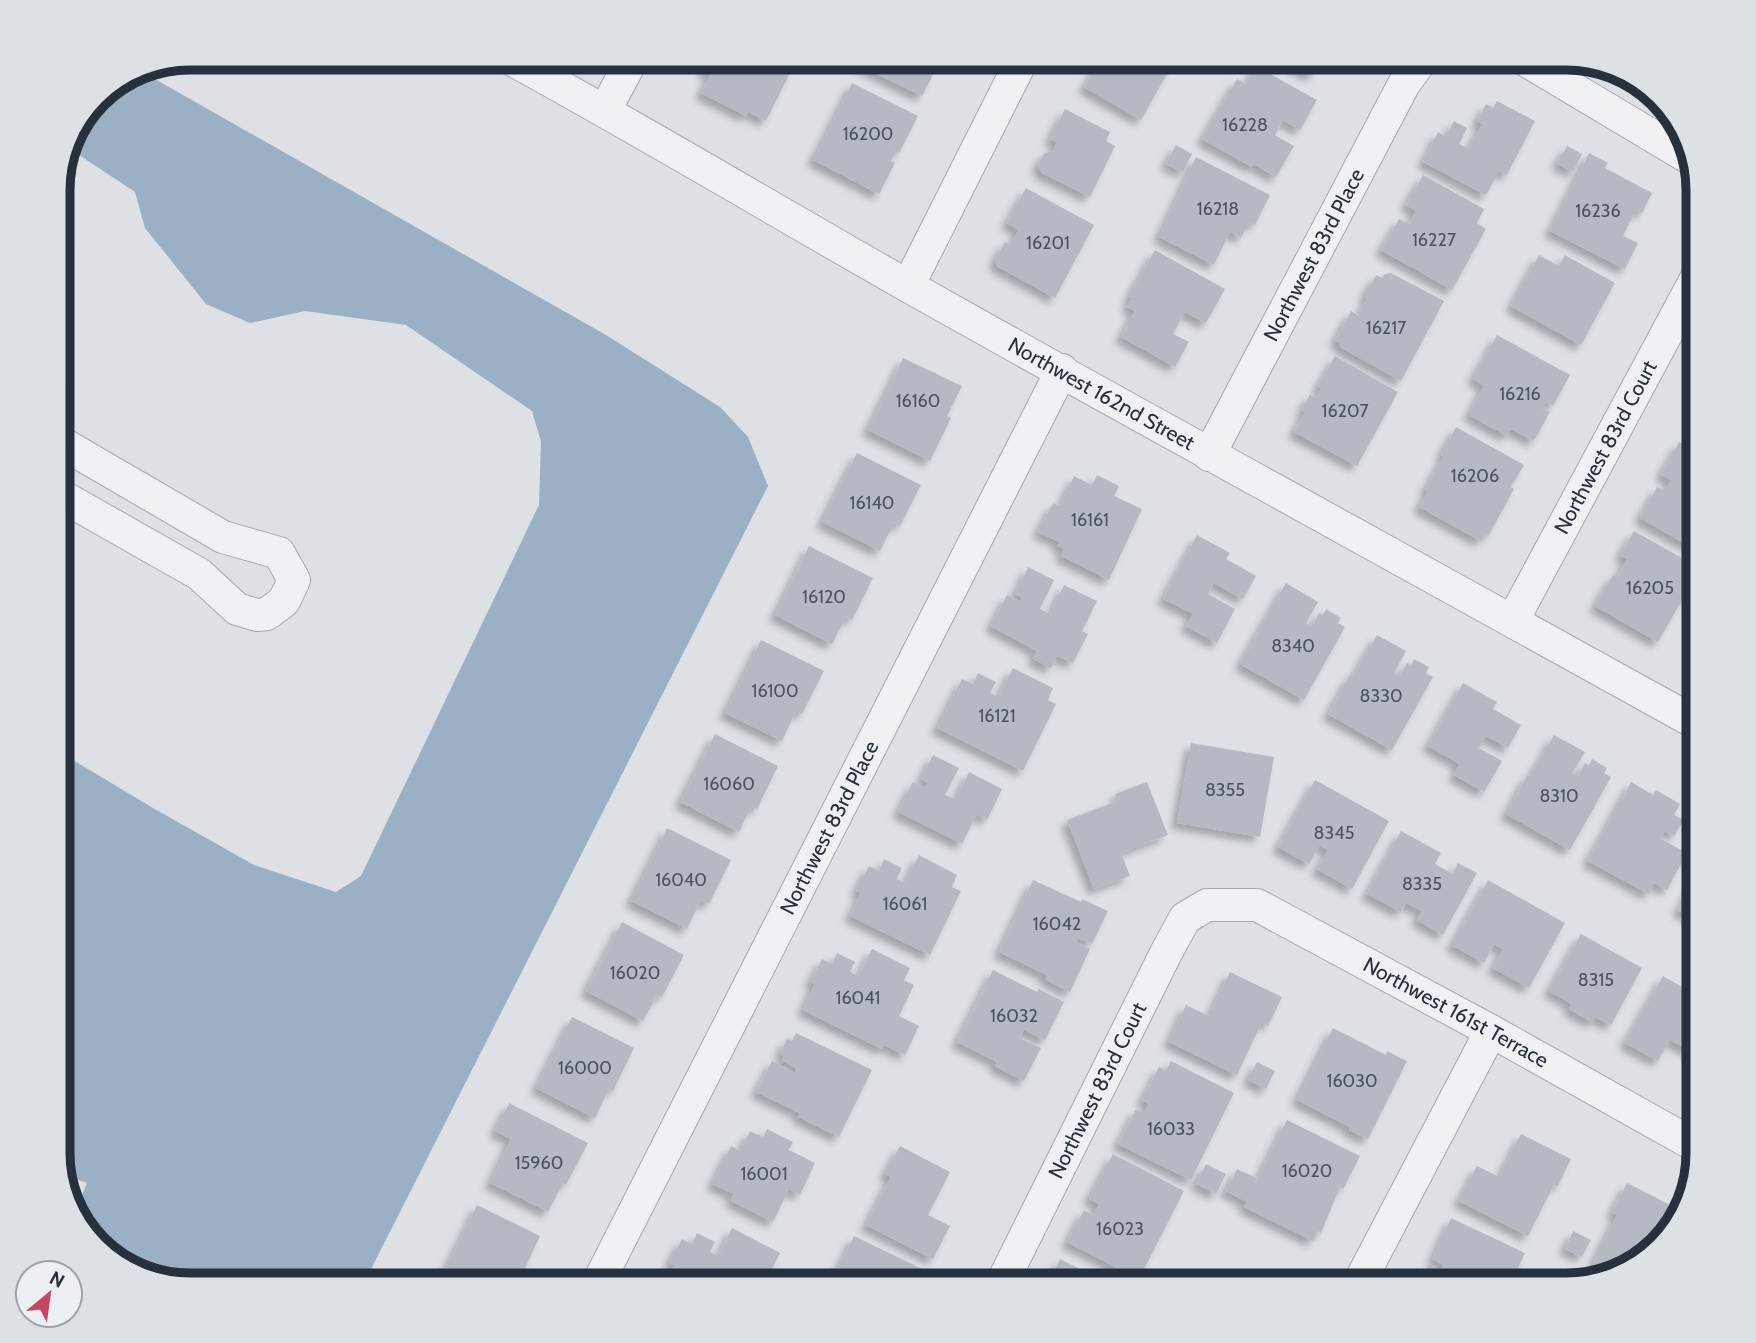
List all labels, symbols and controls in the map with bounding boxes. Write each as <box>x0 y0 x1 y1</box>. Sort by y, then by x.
house number: 16228 <box>1222 114 1268 136</box>
house number: 16200 <box>843 123 893 145</box>
street label: Northwest 83rd Place <box>1258 164 1369 345</box>
house number: 16218 <box>1197 198 1239 220</box>
house number: 16236 <box>1575 200 1621 222</box>
house number: 16227 <box>1412 229 1456 251</box>
house number: 16201 <box>1026 232 1070 254</box>
house number: 16217 <box>1366 317 1406 339</box>
street label: Northwest 162nd Street <box>1004 332 1199 455</box>
street label: Northwest 83rd Court <box>1549 356 1662 538</box>
house number: 16216 <box>1499 383 1541 405</box>
house number: 16160 <box>896 390 940 412</box>
house number: 16207 <box>1322 400 1368 422</box>
house number: 16206 <box>1451 465 1499 487</box>
house number: 16140 <box>850 492 894 514</box>
house number: 16161 <box>1071 509 1109 531</box>
house number: 16205 <box>1626 577 1674 599</box>
house number: 16120 <box>802 586 846 608</box>
house number: 8340 <box>1271 635 1315 657</box>
house number: 16100 <box>752 680 798 702</box>
house number: 8330 <box>1360 685 1402 707</box>
house number: 16121 <box>978 705 1016 727</box>
street label: Northwest 83rd Place <box>774 736 884 918</box>
house number: 16060 <box>703 773 755 795</box>
house number: 8355 <box>1205 779 1245 801</box>
house number: 8310 <box>1539 785 1579 807</box>
house number: 8345 <box>1314 822 1354 844</box>
house number: 16040 <box>655 869 707 891</box>
house number: 8335 <box>1402 873 1442 895</box>
house number: 16061 <box>883 893 927 915</box>
house number: 16042 <box>1033 913 1081 935</box>
street label: Northwest 161st Terrace <box>1359 952 1553 1073</box>
house number: 16020 <box>610 962 660 984</box>
house number: 8315 <box>1578 969 1614 991</box>
house number: 16041 <box>836 987 880 1009</box>
street label: Northwest 83rd Court <box>1043 998 1151 1183</box>
house number: 16032 <box>990 1005 1038 1027</box>
house number: 16000 <box>558 1057 612 1079</box>
house number: 16030 <box>1327 1070 1377 1092</box>
house number: 16033 <box>1147 1118 1195 1140</box>
house number: 15960 <box>515 1152 563 1174</box>
house number: 16020 <box>1282 1160 1332 1182</box>
house number: 16001 <box>740 1163 788 1185</box>
house number: 16023 <box>1096 1218 1144 1240</box>
north arrow <box>14 1259 84 1329</box>
text: N <box>46 1266 68 1293</box>

